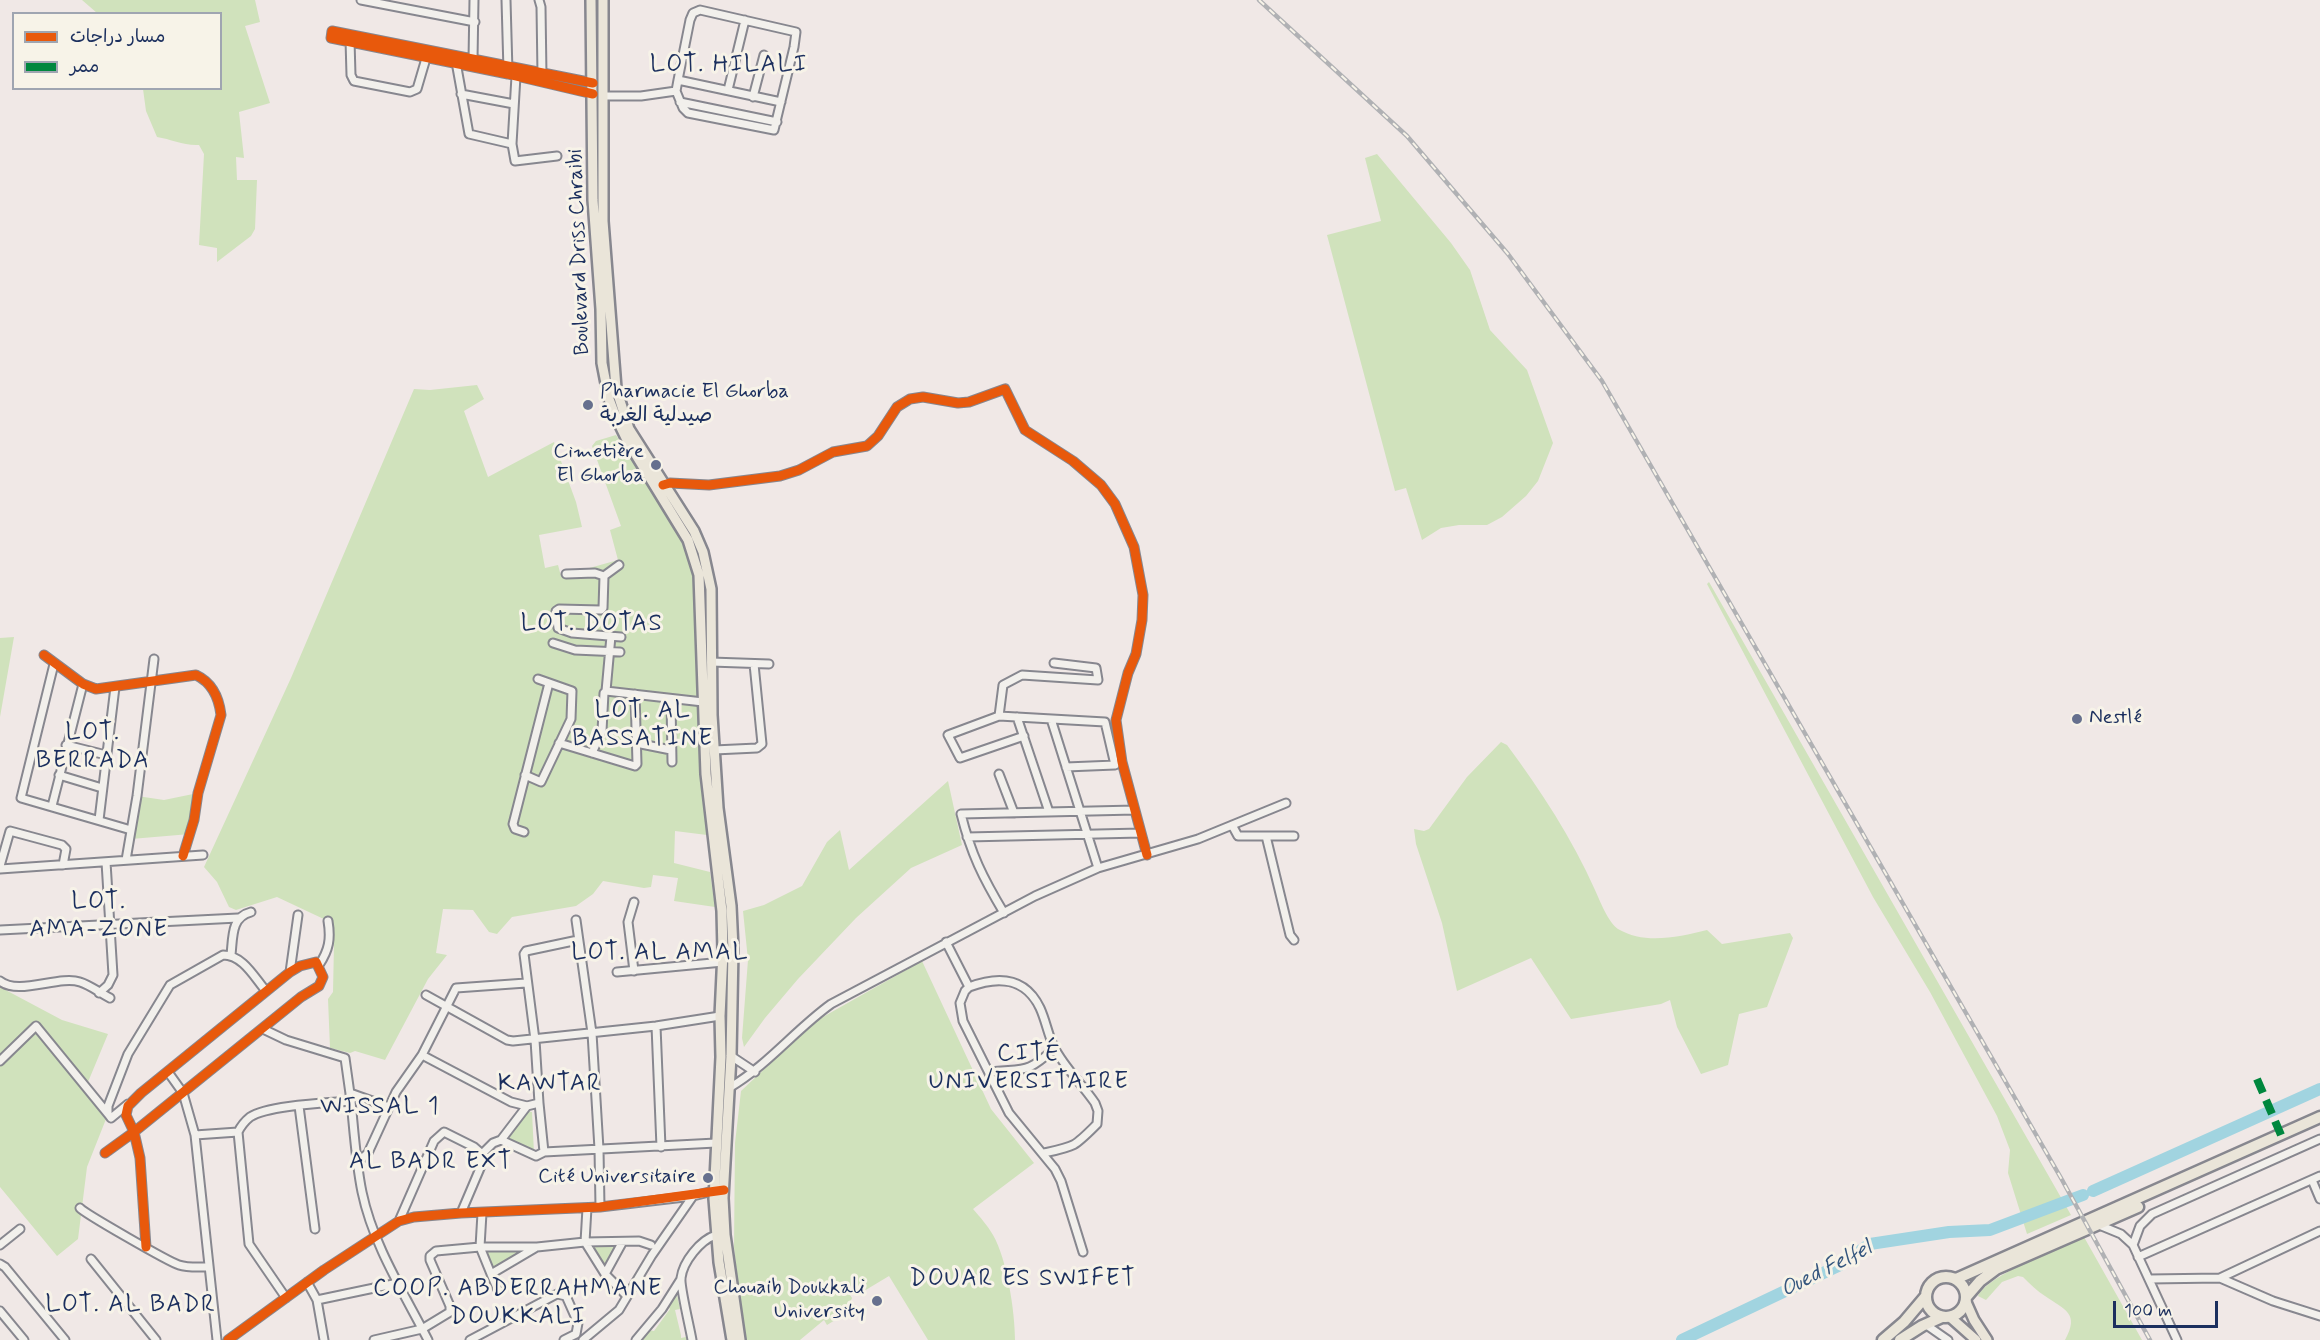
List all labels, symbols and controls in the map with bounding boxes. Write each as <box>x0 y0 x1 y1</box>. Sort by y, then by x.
legend <box>12 12 222 90</box>
text: مسار دراجات <box>70 25 165 49</box>
district label: LOT. HILALI <box>653 52 805 80</box>
text: ممر <box>70 55 99 79</box>
street label: Boulevard Driss Chraibi <box>564 148 596 356</box>
place label: Pharmacie El Ghorba صيدلية الغربة <box>600 380 789 430</box>
marker: Pharmacie El Ghorba صيدلية الغربة <box>581 398 595 412</box>
place label: Cimetière El Ghorba <box>553 440 644 490</box>
marker: Cimetière El Ghorba <box>649 458 663 472</box>
district label: LOT. DOTAS <box>519 611 665 639</box>
district label: LOT. AL BASSATINE <box>575 698 711 754</box>
place label: Nestlé <box>2089 706 2142 732</box>
marker: Nestlé <box>2070 712 2084 726</box>
district label: LOT. BERRADA <box>35 720 151 776</box>
district label: LOT. AMA-ZONE <box>28 889 170 945</box>
district label: LOT. AL AMAL <box>571 940 749 968</box>
district label: CITÉ UNIVERSITAIRE <box>927 1041 1131 1097</box>
district label: KAWTAR <box>498 1071 602 1099</box>
district label: WISSAL 1 <box>320 1094 440 1122</box>
district label: AL BADR EXT <box>347 1149 515 1177</box>
place label: Cité Universitaire <box>538 1165 696 1191</box>
marker: Cité Universitaire <box>701 1171 715 1185</box>
water label: Oued Felfel <box>1777 1236 1877 1304</box>
district label: DOUAR ES SWIFET <box>909 1266 1137 1294</box>
district label: COOP. ABDERRAHMANE DOUKKALI <box>372 1276 664 1332</box>
place label: Chouaib Doukkali University <box>713 1276 865 1326</box>
scale bar <box>2116 1289 2221 1327</box>
district label: LOT. AL BADR <box>43 1292 219 1320</box>
marker: Chouaib Doukkali University <box>870 1294 884 1308</box>
text: 100 m <box>2124 1299 2172 1323</box>

